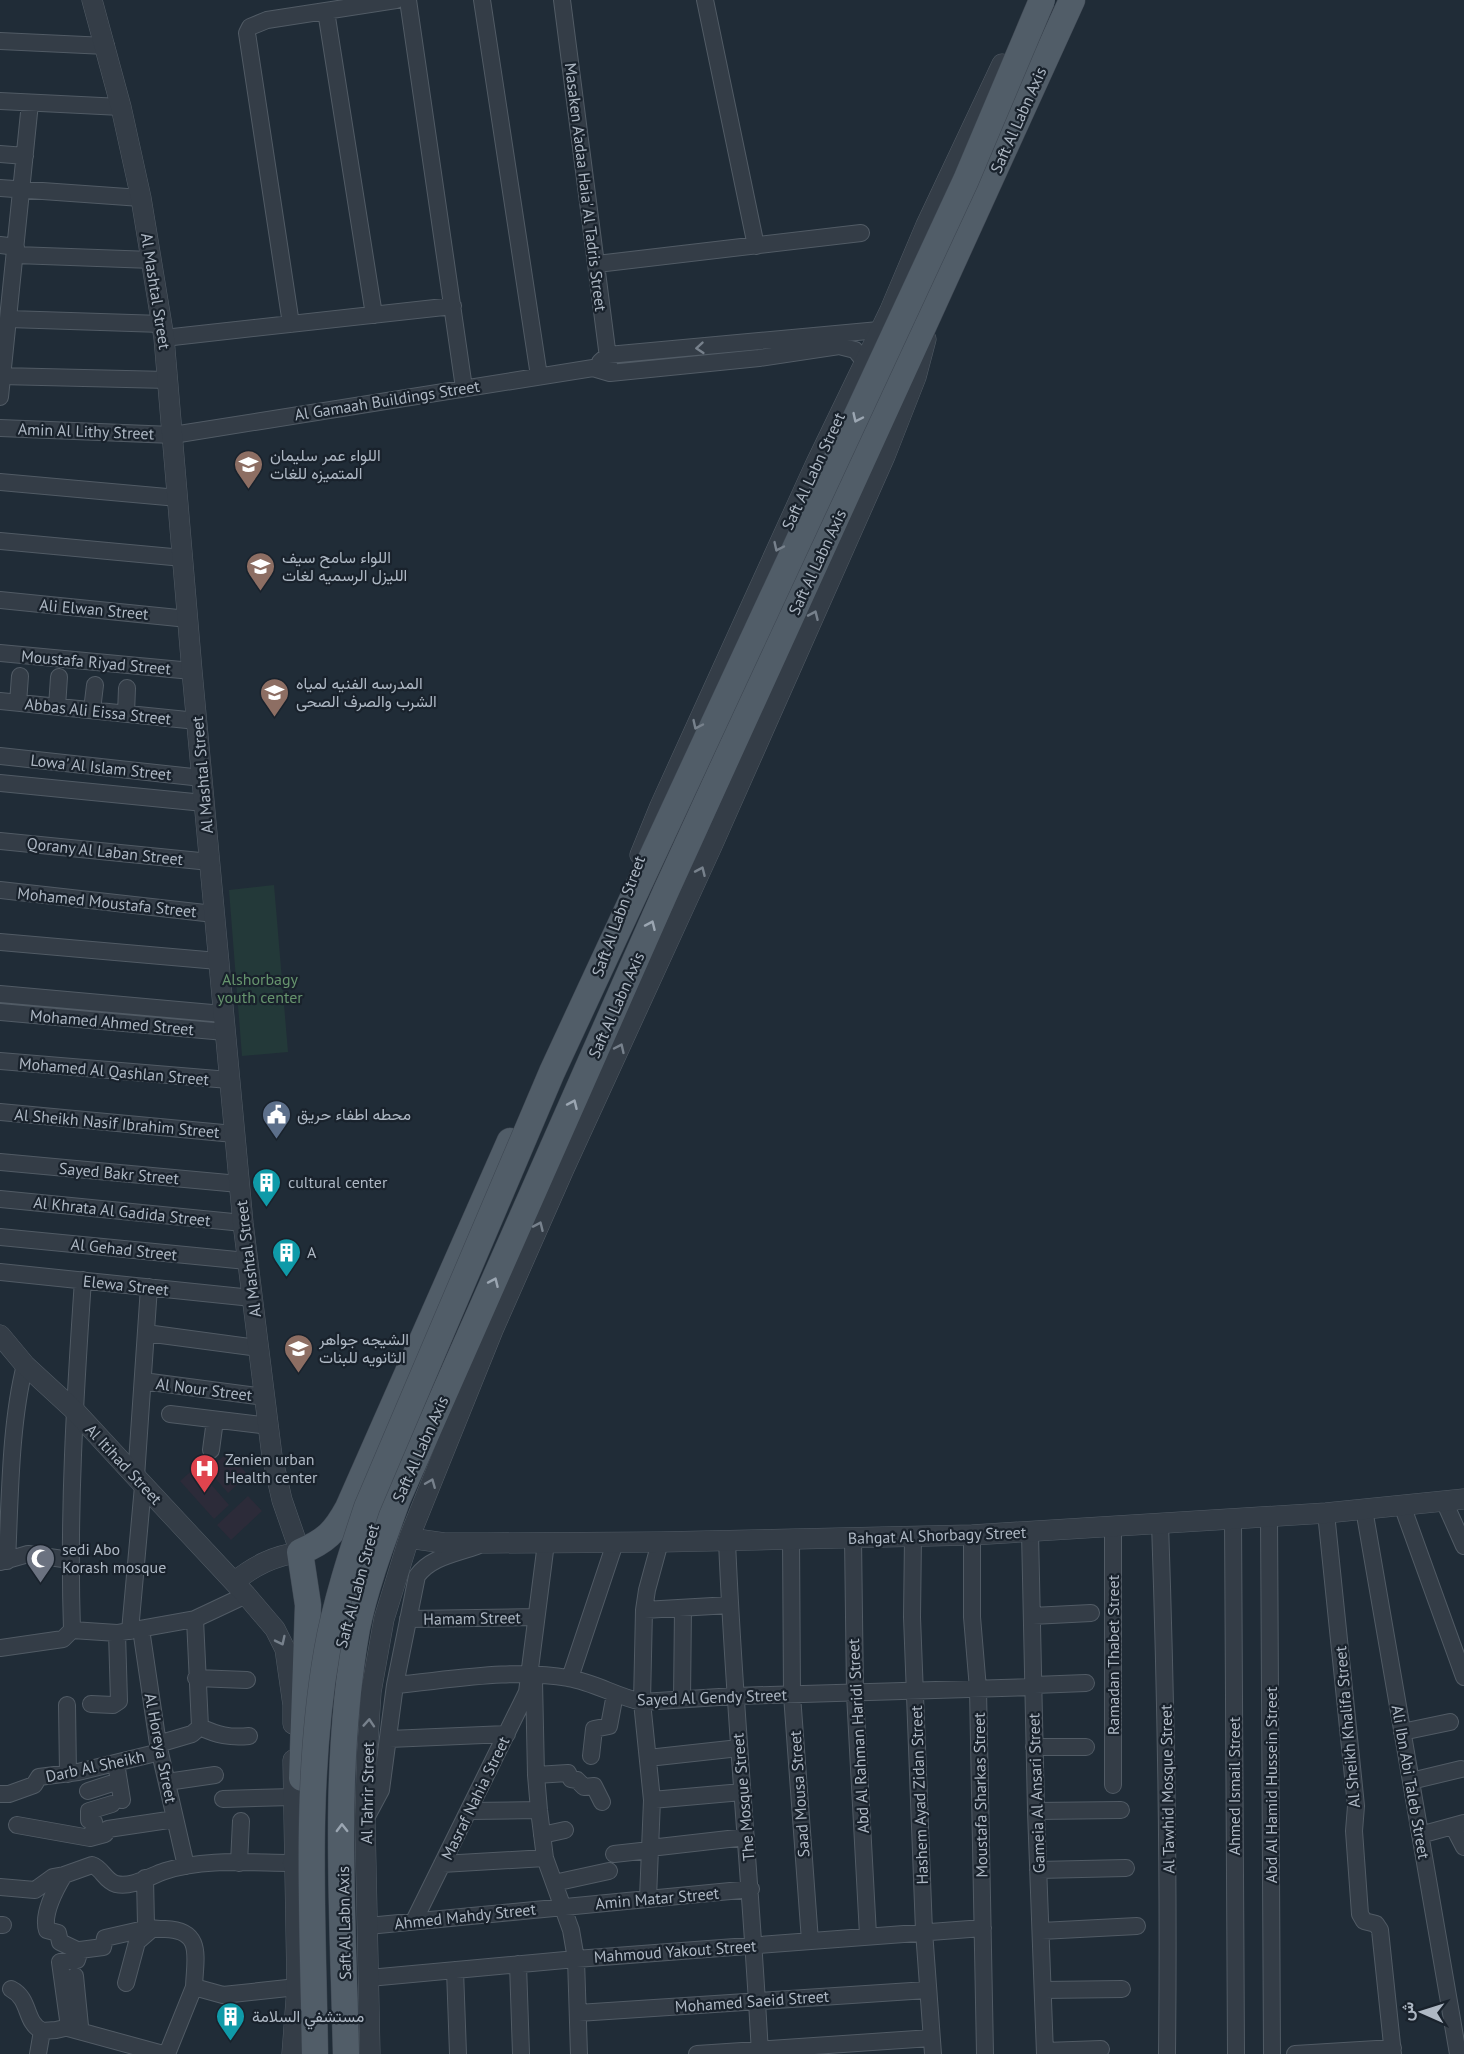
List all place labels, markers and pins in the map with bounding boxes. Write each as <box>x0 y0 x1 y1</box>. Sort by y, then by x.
place label: اللواء عمر سليمان المتميزه للغات <box>270 445 381 484</box>
school or university icon: اللواء عمر سليمان المتميزه للغات <box>233 448 265 490</box>
place label: اللواء سامح سيف الليزل الرسميه لغات <box>282 547 407 586</box>
school or university icon: اللواء سامح سيف الليزل الرسميه لغات <box>245 550 277 592</box>
place label: المدرسه الفنيه لمياه الشرب والصرف الصحى <box>296 673 437 712</box>
school or university icon: المدرسه الفنيه لمياه الشرب والصرف الصحى <box>259 676 291 718</box>
public building icon: محطه اطفاء حريق <box>260 1098 292 1140</box>
place label: محطه اطفاء حريق <box>297 1104 411 1125</box>
building icon: cultural center <box>251 1166 283 1208</box>
place label: cultural center <box>288 1172 388 1192</box>
building icon: A <box>270 1236 302 1278</box>
place label: A <box>307 1242 317 1262</box>
place label: الشيجه جواهر الثانويه للبنات <box>318 1329 409 1368</box>
school or university icon: الشيجه جواهر الثانويه للبنات <box>282 1332 314 1374</box>
place label: Zenien urban Health center <box>225 1449 318 1487</box>
hospital icon: Zenien urban Health center <box>188 1452 220 1494</box>
place label: sedi Abo Korash mosque <box>62 1539 166 1577</box>
mosque icon: sedi Abo Korash mosque <box>25 1542 57 1584</box>
building icon: مستشفي السلامة <box>215 2000 247 2042</box>
place label: مستشفي السلامة <box>252 2006 364 2030</box>

